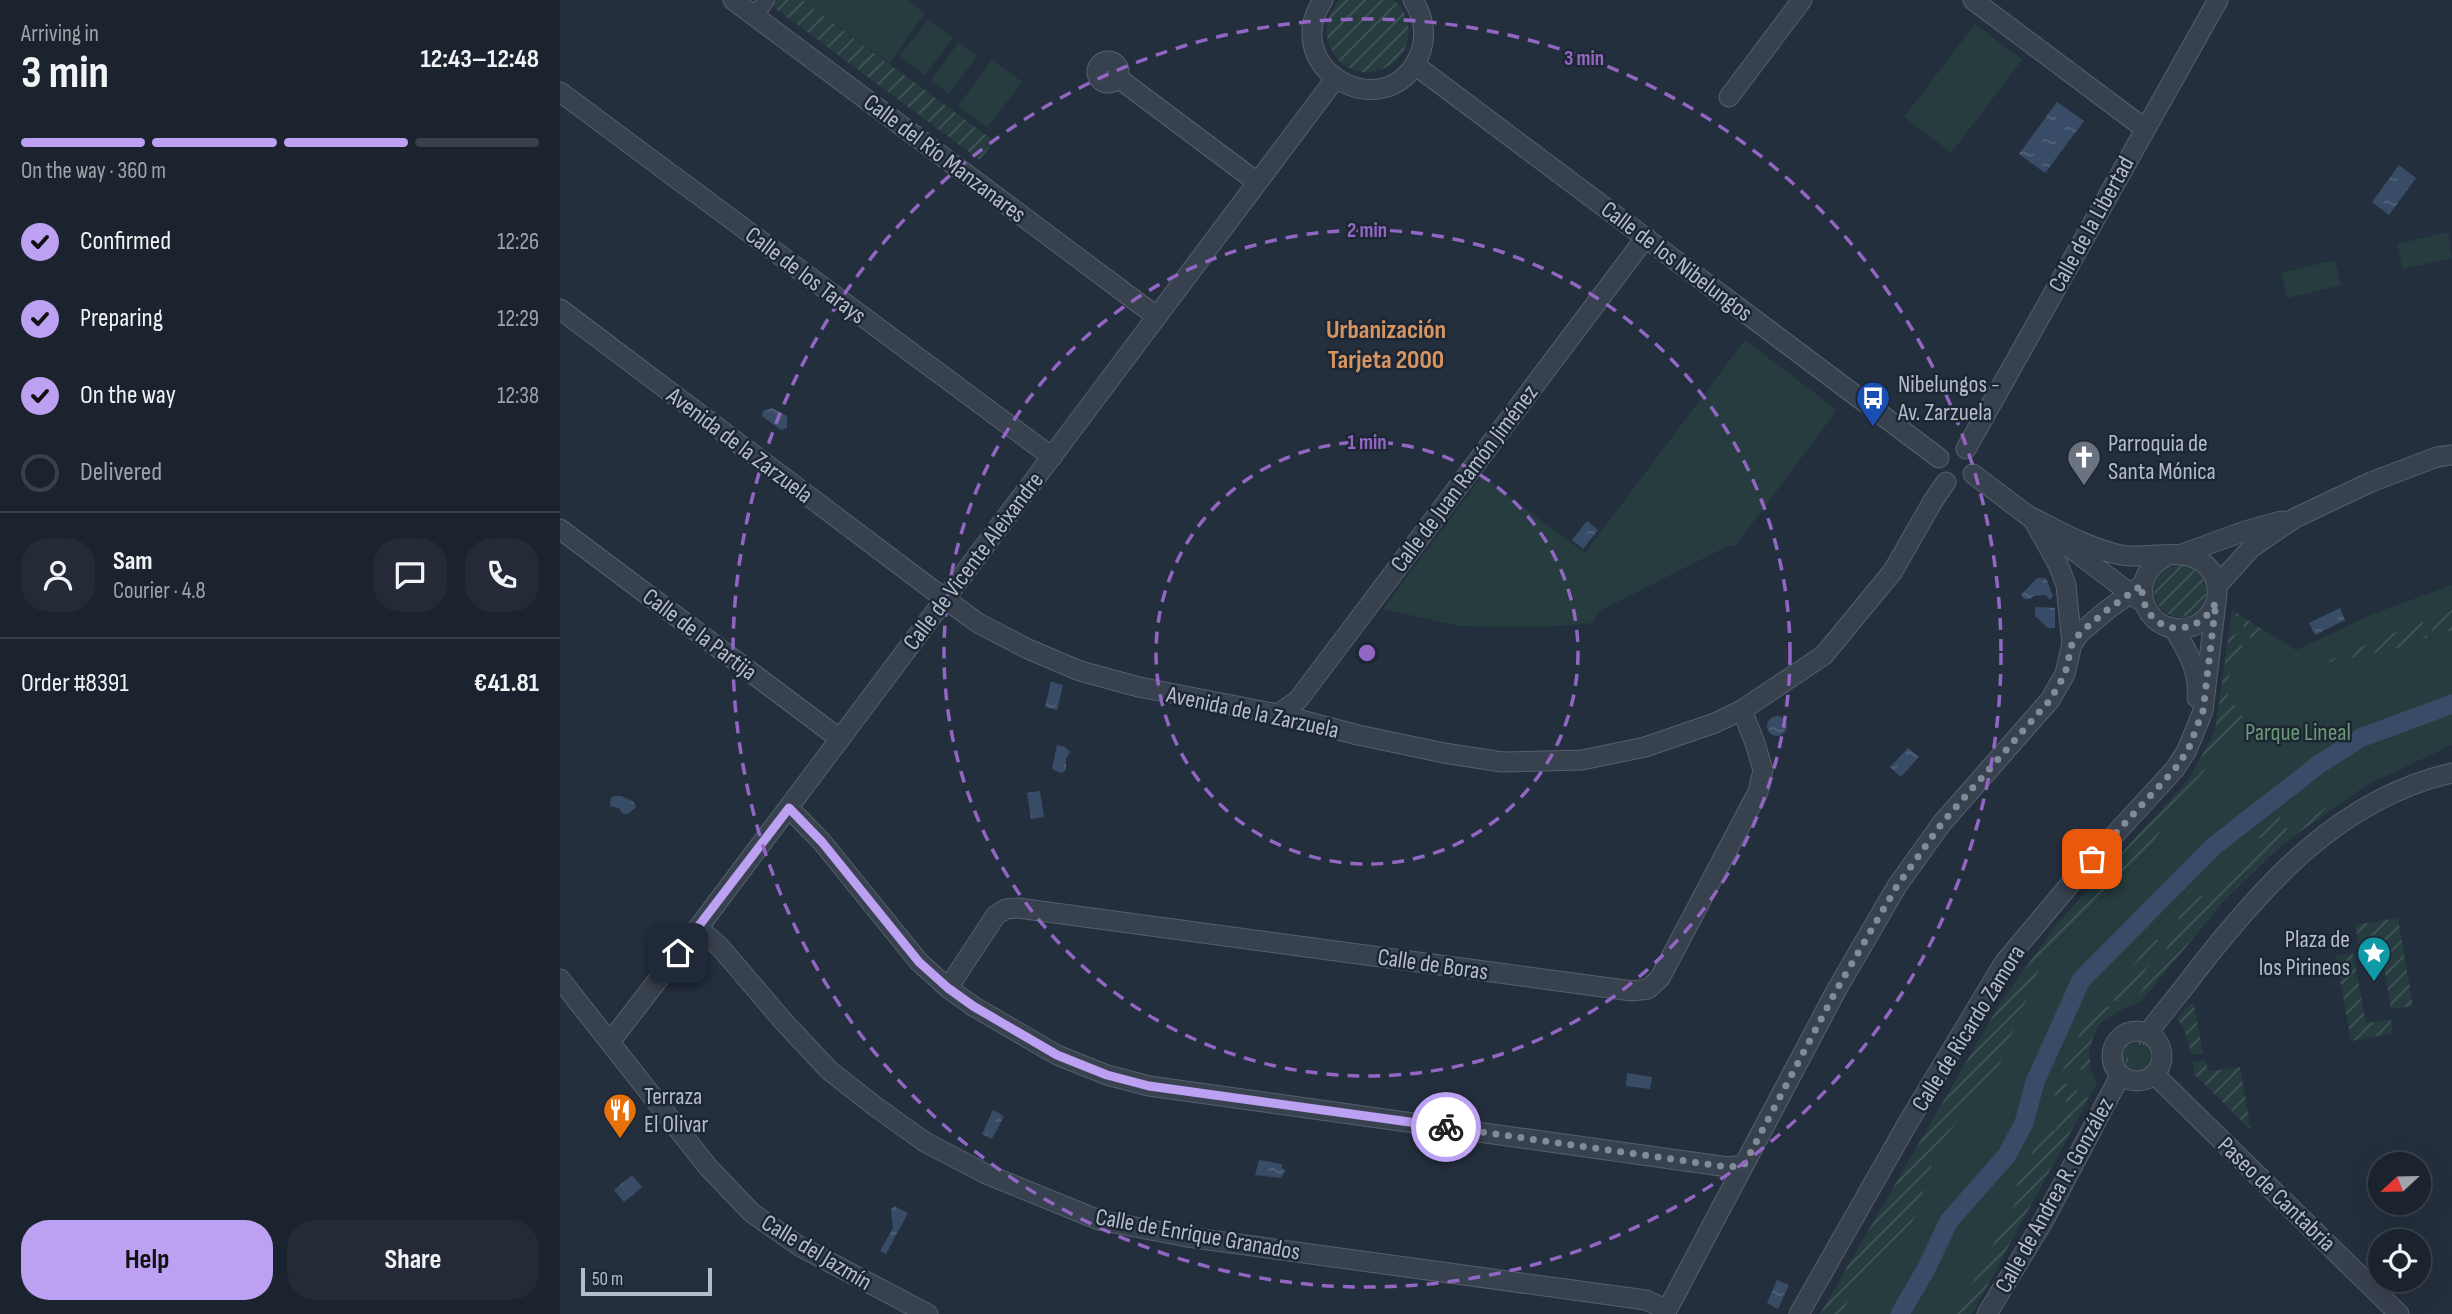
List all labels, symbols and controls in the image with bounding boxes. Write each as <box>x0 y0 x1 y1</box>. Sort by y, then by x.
text: Arriving in <box>21 20 99 48</box>
text: 12:43–12:48 <box>420 44 539 75</box>
text: 3 min <box>21 46 109 101</box>
text: 3 min <box>1564 46 1604 71</box>
street label: Calle del Río Manzanares <box>858 88 1032 229</box>
street label: Calle de la Libertad <box>2042 151 2141 297</box>
text: On the way · 360 m <box>21 157 166 185</box>
street label: Calle de los Nibelungos <box>1595 195 1758 328</box>
text: 2 min <box>1347 218 1387 243</box>
street label: Calle de los Tarays <box>739 220 872 330</box>
icon: check <box>21 223 59 261</box>
text: Confirmed <box>80 226 171 257</box>
text: 12:26 <box>497 228 539 256</box>
icon: check <box>21 300 59 338</box>
text: Preparing <box>80 303 163 334</box>
text: 12:29 <box>497 305 539 333</box>
district label: Urbanización Tarjeta 2000 <box>1326 315 1446 376</box>
place label: Nibelungos - Av. Zarzuela <box>1897 370 2000 427</box>
icon: check <box>21 377 59 415</box>
street label: Calle de Juan Ramón Jiménez <box>1384 379 1545 578</box>
bus stop icon: Nibelungos - Av. Zarzuela <box>1854 379 1892 428</box>
text: On the way <box>80 380 176 411</box>
street label: Avenida de la Zarzuela <box>660 380 818 510</box>
text: 12:38 <box>497 382 539 410</box>
place label: Parroquia de Santa Mónica <box>2108 429 2216 486</box>
text: 1 min <box>1347 430 1387 455</box>
church icon: Parroquia de Santa Mónica <box>2065 438 2103 487</box>
text: Delivered <box>80 457 162 488</box>
street label: Calle de Vicente Aleixandre <box>897 467 1050 656</box>
button: person <box>21 538 95 612</box>
button: chat <box>373 538 447 612</box>
button: phone <box>465 538 539 612</box>
text: Sam <box>113 546 153 577</box>
text: Courier · 4.8 <box>113 577 206 605</box>
street label: Calle de la Partija <box>637 582 763 687</box>
centre of rings <box>1355 641 1379 665</box>
text: Order #8391 <box>21 668 128 699</box>
text: €41.81 <box>474 668 539 699</box>
street label: Avenida de la Zarzuela <box>1163 680 1342 745</box>
park label: Parque Lineal <box>2245 718 2351 747</box>
pin <box>2062 829 2122 889</box>
icon: bag <box>2073 840 2111 878</box>
pin <box>648 923 708 983</box>
place label: Plaza de los Pirineos <box>2259 925 2350 982</box>
icon: home <box>659 934 697 972</box>
place icon: Plaza de los Pirineos <box>2355 934 2393 983</box>
street label: Calle de Ricardo Zamora <box>1906 940 2031 1117</box>
street label: Calle de Boras <box>1376 942 1490 987</box>
place label: Terraza El Olivar <box>644 1082 709 1139</box>
restaurant icon: Terraza El Olivar <box>601 1091 639 1140</box>
courier <box>1411 1092 1481 1162</box>
street label: Calle de Andrea R. González <box>1989 1092 2120 1298</box>
icon: bike <box>1427 1108 1465 1146</box>
street label: Paseo de Cantabria <box>2212 1131 2342 1258</box>
north arrow <box>2368 1152 2431 1214</box>
map controls <box>2368 1152 2431 1292</box>
street label: Calle de Enrique Granados <box>1093 1202 1302 1267</box>
street label: Calle del Jazmín <box>756 1208 877 1297</box>
button: Help <box>21 1220 273 1300</box>
button: Share <box>287 1220 539 1300</box>
button: locate <box>2368 1229 2431 1292</box>
scale bar <box>581 1265 712 1297</box>
text: 50 m <box>592 1268 623 1291</box>

